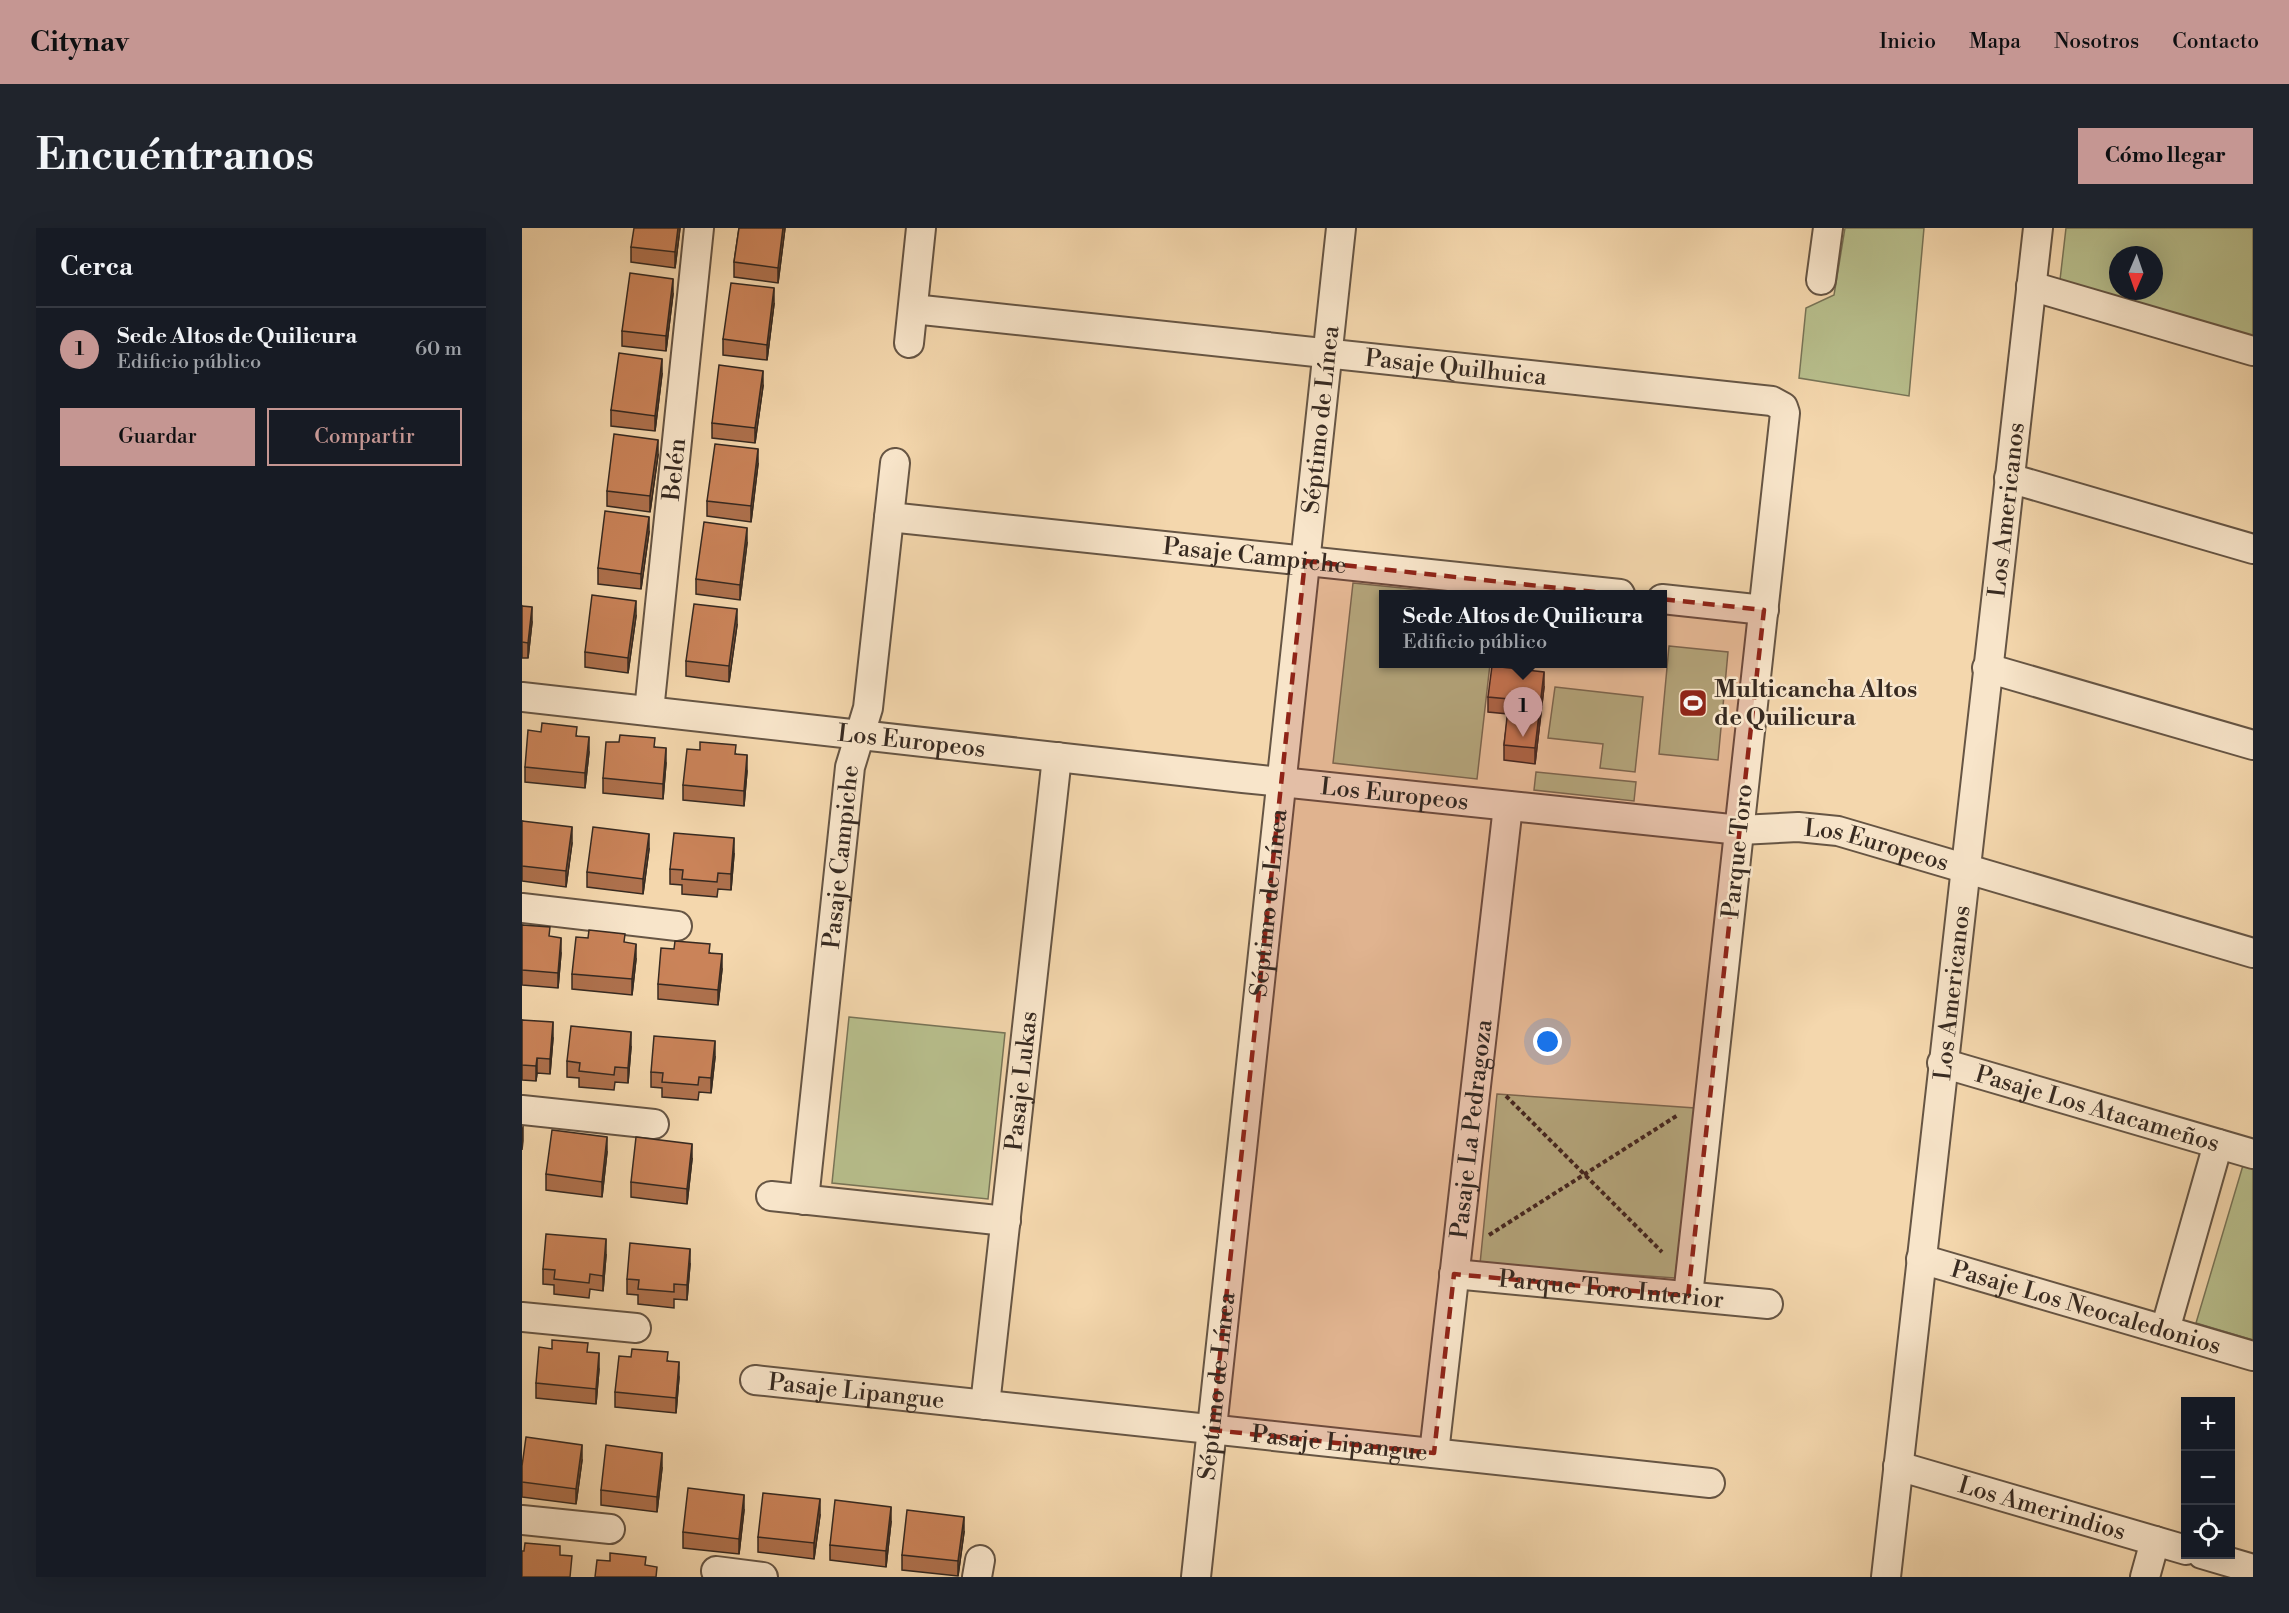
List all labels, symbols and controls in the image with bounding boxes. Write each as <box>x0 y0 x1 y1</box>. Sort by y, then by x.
text: Citynav <box>30 25 129 60</box>
text: Inicio <box>1879 29 1936 55</box>
text: Mapa <box>1969 29 2021 55</box>
text: Nosotros <box>2054 29 2139 55</box>
text: Contacto <box>2172 29 2259 55</box>
button: Cómo llegar <box>2078 128 2253 184</box>
text: Encuéntranos <box>36 130 314 183</box>
north arrow <box>2109 246 2163 300</box>
text: Cerca <box>60 251 133 283</box>
text: Sede Altos de Quilicura <box>117 323 357 350</box>
street label: Séptimo de Línea <box>1296 323 1346 515</box>
text: 1 <box>75 337 84 362</box>
text: 60 m <box>415 337 462 362</box>
street label: Pasaje Quilhuica <box>1363 344 1549 393</box>
text: Edificio público <box>117 350 261 375</box>
button: Guardar <box>60 408 255 466</box>
button: Compartir <box>267 408 462 466</box>
street label: Los Americanos <box>1982 421 2032 599</box>
street label: Belén <box>657 437 693 503</box>
street label: Pasaje Campiche <box>1162 532 1348 581</box>
popup <box>1379 590 1667 668</box>
text: Sede Altos de Quilicura <box>1403 603 1643 630</box>
text: Edificio público <box>1403 630 1547 655</box>
place label: Multicancha Altos de Quilicura <box>1714 675 1917 733</box>
sports icon: Multicancha Altos de Quilicura <box>1677 687 1709 719</box>
pin: 1 <box>1504 688 1542 737</box>
street label: Los Europeos <box>836 719 987 765</box>
street label: Pasaje Campiche <box>817 764 866 950</box>
street label: Los Europeos <box>1319 772 1470 818</box>
street label: Parque Toro <box>1716 782 1760 920</box>
street label: Séptimo de Línea <box>1244 807 1295 998</box>
street label: Los Europeos <box>1803 814 1952 879</box>
street label: Los Americanos <box>1928 904 1978 1082</box>
street label: Pasaje Lukas <box>999 1010 1045 1153</box>
street label: Pasaje La Pedragoza <box>1445 1017 1500 1240</box>
your location <box>1533 1027 1562 1056</box>
street label: Pasaje Los Atacameños <box>1972 1060 2223 1159</box>
street label: Pasaje Los Neocaledonios <box>1947 1255 2224 1362</box>
street label: Parque Toro Interior <box>1497 1264 1725 1316</box>
street label: Séptimo de Línea <box>1193 1290 1243 1482</box>
street label: Pasaje Lipangue <box>767 1368 946 1416</box>
map controls <box>2181 1397 2235 1559</box>
button: + <box>2181 1397 2235 1451</box>
street label: Pasaje Lipangue <box>1250 1420 1429 1468</box>
button: − <box>2181 1451 2235 1505</box>
street label: Los Amerindios <box>1954 1470 2129 1548</box>
button: locate <box>2181 1505 2235 1559</box>

